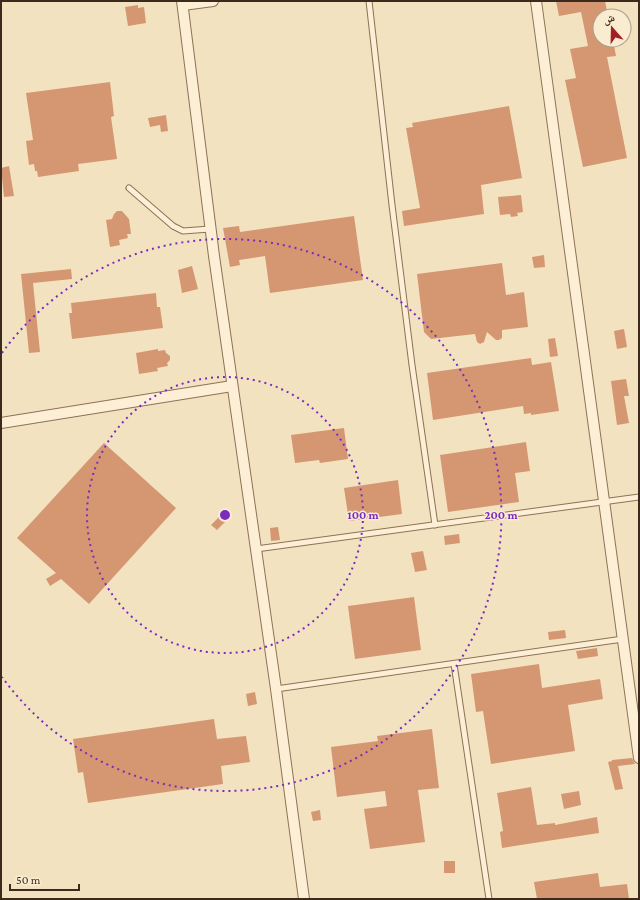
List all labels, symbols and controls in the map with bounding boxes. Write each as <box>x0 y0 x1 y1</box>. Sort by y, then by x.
north arrow <box>592 8 632 48</box>
text: ش <box>601 11 617 28</box>
centre of rings <box>218 508 232 522</box>
text: 100 m <box>347 508 380 522</box>
text: 200 m <box>484 508 518 522</box>
scale bar <box>10 866 79 892</box>
text: 50 m <box>16 873 41 887</box>

